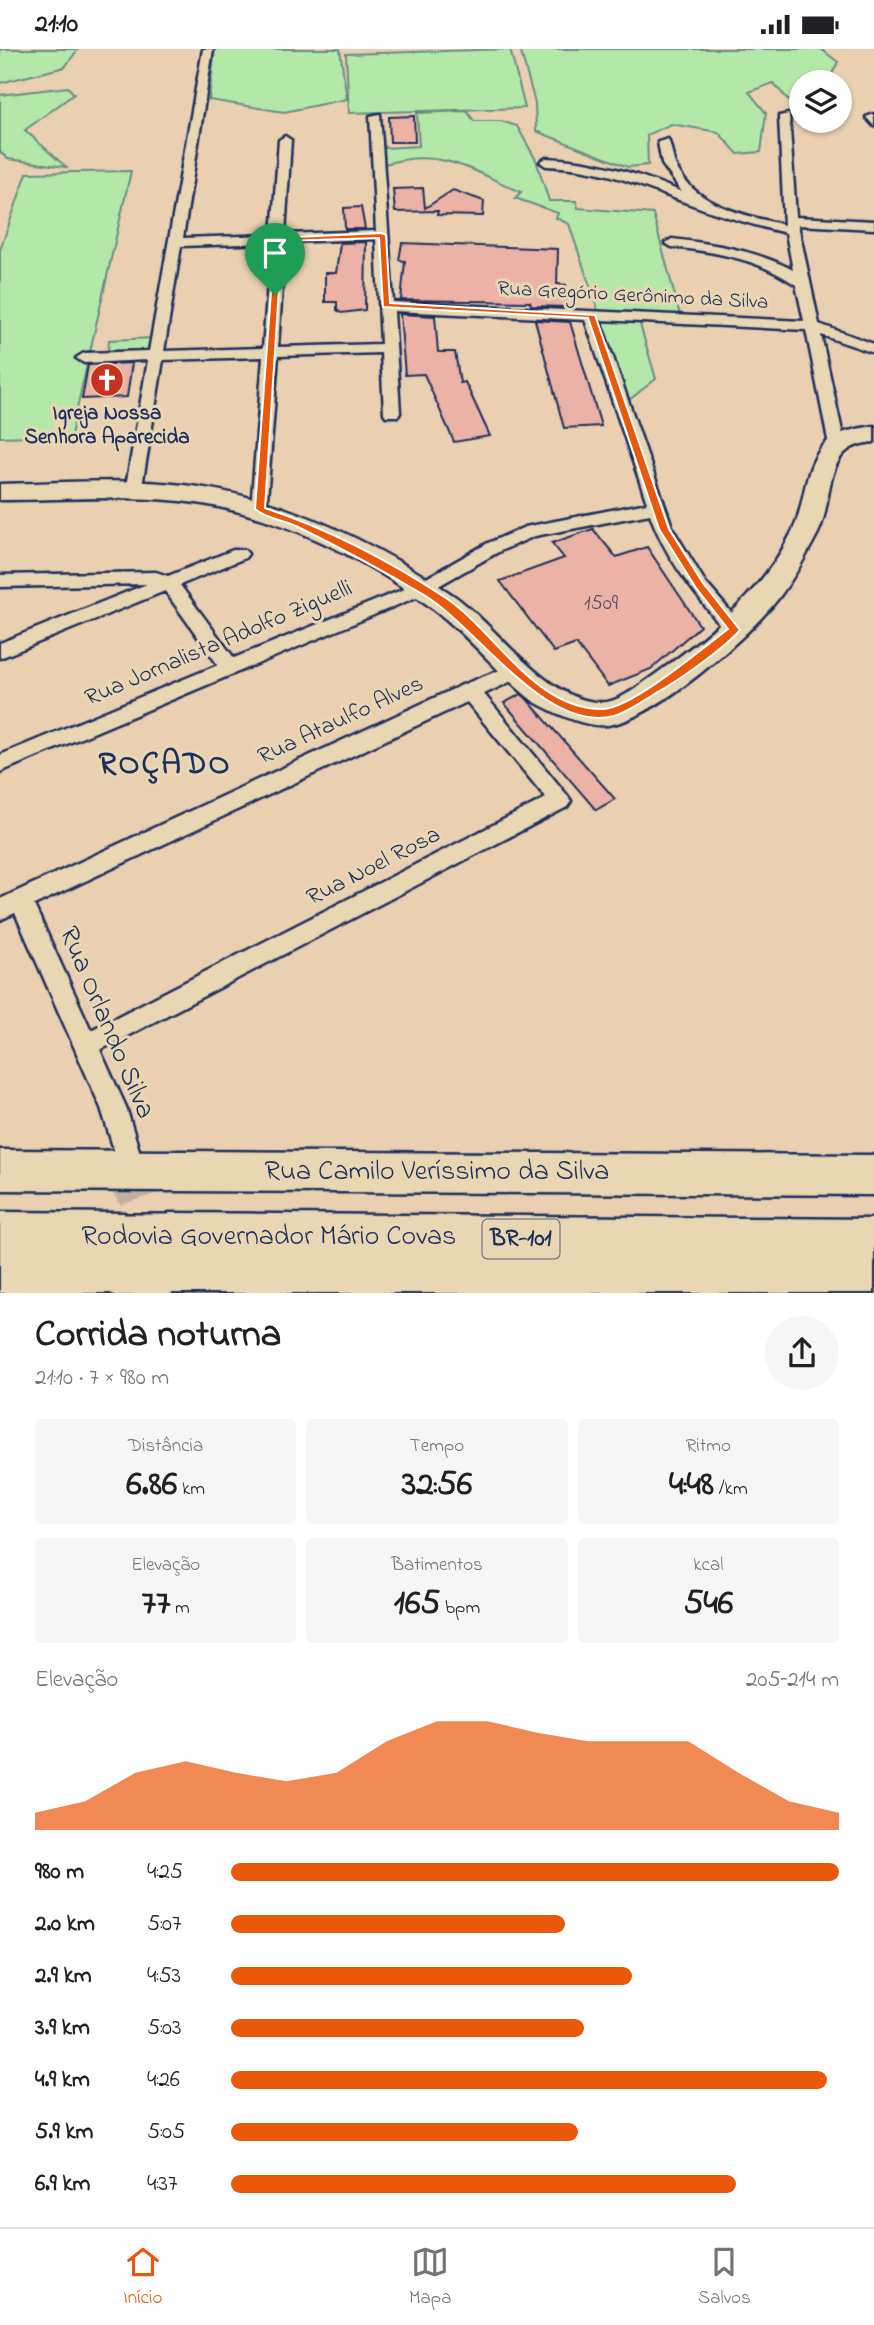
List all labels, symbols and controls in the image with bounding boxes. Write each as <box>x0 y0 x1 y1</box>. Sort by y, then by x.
text: 21:10 <box>35 6 78 44</box>
map controls <box>789 70 852 133</box>
button: layers <box>789 70 852 133</box>
pin <box>245 223 305 295</box>
icon: arrive <box>256 234 294 272</box>
street label: Rua Gregório Gerônimo da Silva <box>497 274 769 320</box>
church icon: Igreja Nossa Senhora Aparecida <box>88 361 126 399</box>
place label: Igreja Nossa Senhora Aparecida <box>24 399 190 453</box>
street label: Rua Jornalista Adolfo Ziguelli <box>80 572 358 716</box>
house number: 1509 <box>584 589 619 619</box>
street label: Rua Ataulfo Alves <box>252 667 430 775</box>
district label: ROÇADO <box>99 742 231 789</box>
street label: Rua Noel Rosa <box>301 818 447 916</box>
street label: Rua Orlando Silva <box>47 921 165 1125</box>
street label: Rua Camilo Veríssimo da Silva <box>265 1152 609 1193</box>
street label: Rodovia Governador Mário Covas <box>82 1217 456 1258</box>
road number: BR-101 <box>482 1219 560 1259</box>
text: Corrida noturna <box>35 1308 281 1364</box>
button: share <box>765 1316 839 1390</box>
text: 21:10 · 7 × 980 m <box>35 1362 169 1395</box>
text: Distância <box>128 1433 203 1460</box>
text: Tempo <box>410 1433 464 1460</box>
text: Ritmo <box>686 1433 731 1460</box>
text: 6.86 <box>126 1460 177 1511</box>
text: 32:56 <box>402 1460 472 1511</box>
text: 4:48 <box>669 1460 714 1511</box>
text: km <box>177 1476 205 1503</box>
text: /km <box>714 1476 748 1503</box>
text: Elevação <box>131 1552 200 1579</box>
text: Batimentos <box>391 1552 483 1579</box>
text: kcal <box>693 1552 723 1579</box>
text: 77 <box>141 1579 170 1630</box>
text: 165 <box>394 1579 440 1630</box>
text: 546 <box>683 1579 733 1630</box>
text: m <box>170 1595 190 1622</box>
text: bpm <box>440 1595 480 1622</box>
text: Elevação <box>35 1664 118 1697</box>
text: 205–214 m <box>746 1664 839 1697</box>
text: 980 m <box>35 1856 84 1889</box>
text: 4:25 <box>147 1856 183 1889</box>
text: 2.0 km <box>35 1908 95 1941</box>
text: 5:07 <box>147 1908 182 1941</box>
text: 2.9 km <box>35 1960 92 1993</box>
text: 4:53 <box>147 1960 181 1993</box>
text: 3.9 km <box>35 2012 90 2045</box>
text: 5:03 <box>147 2012 182 2045</box>
text: 4.9 km <box>35 2064 90 2097</box>
text: 4:26 <box>147 2064 180 2097</box>
text: 5.9 km <box>35 2116 93 2149</box>
text: 5:05 <box>147 2116 185 2149</box>
text: 6.9 km <box>35 2168 90 2201</box>
text: 4:37 <box>147 2168 177 2201</box>
tab: Início <box>123 2243 162 2312</box>
tab: Mapa <box>409 2243 451 2312</box>
tab: Salvos <box>698 2243 751 2312</box>

